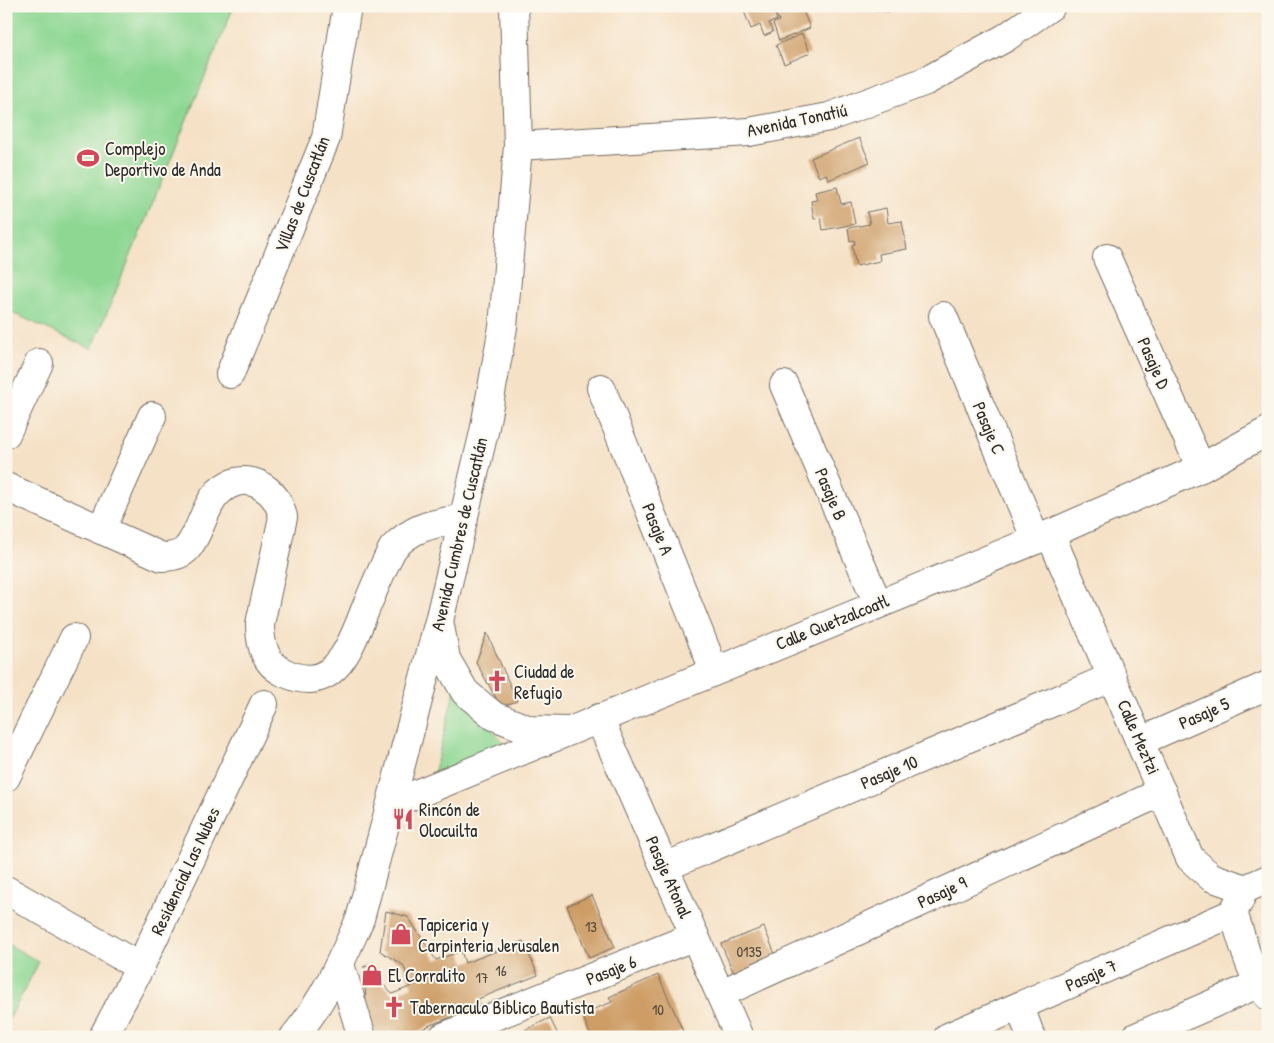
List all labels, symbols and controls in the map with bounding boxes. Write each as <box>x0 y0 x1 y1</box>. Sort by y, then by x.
street label: Avenida Tonatiú <box>745 97 849 143</box>
street label: Villas de Cuscatlán <box>268 132 336 256</box>
place label: Complejo Deportivo de Anda <box>105 136 221 182</box>
sports icon: Complejo Deportivo de Anda <box>75 145 101 171</box>
street label: Pasaje D <box>1132 333 1177 393</box>
street label: Pasaje C <box>967 398 1011 458</box>
street label: Avenida Cumbres de Cuscatlán <box>425 435 493 633</box>
street label: Pasaje B <box>809 464 853 524</box>
street label: Pasaje A <box>636 499 680 559</box>
street label: Calle Quetzalcoatl <box>772 588 893 656</box>
place label: Ciudad de Refugio <box>514 659 575 705</box>
church icon: Ciudad de Refugio <box>484 668 510 694</box>
street label: Pasaje 5 <box>1175 691 1234 735</box>
street label: Calle Meztzi <box>1111 696 1167 778</box>
street label: Pasaje 10 <box>857 749 921 795</box>
place label: Rincón de Olocuilta <box>419 797 480 843</box>
street label: Residencial Las Nubes <box>144 803 226 939</box>
restaurant icon: Rincón de Olocuilta <box>390 806 416 832</box>
street label: Pasaje Atonal <box>640 832 698 922</box>
street label: Pasaje 9 <box>913 870 971 914</box>
place label: Tapiceria y Carpinteria Jerusalen <box>418 912 559 958</box>
house number: 13 <box>585 916 597 937</box>
shop icon: Tapiceria y Carpinteria Jerusalen <box>388 921 414 947</box>
house number: 0135 <box>736 941 762 962</box>
street label: Pasaje 6 <box>582 949 640 991</box>
street label: Pasaje 7 <box>1061 953 1121 997</box>
house number: 16 <box>495 960 507 981</box>
shop icon: El Corralito <box>359 962 385 988</box>
place label: El Corralito <box>388 963 465 988</box>
house number: 17 <box>476 967 488 988</box>
church icon: Tabernaculo Biblico Bautista <box>381 994 407 1020</box>
place label: Tabernaculo Biblico Bautista <box>410 995 594 1020</box>
house number: 10 <box>652 999 664 1020</box>

